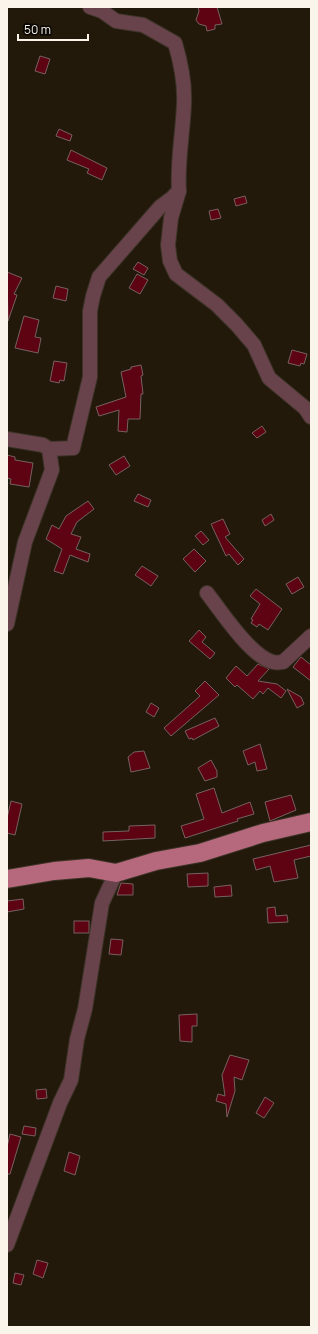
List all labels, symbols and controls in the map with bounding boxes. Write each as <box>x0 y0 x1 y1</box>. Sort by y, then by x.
scale bar <box>18 16 88 42</box>
text: 50 m <box>24 21 51 38</box>

